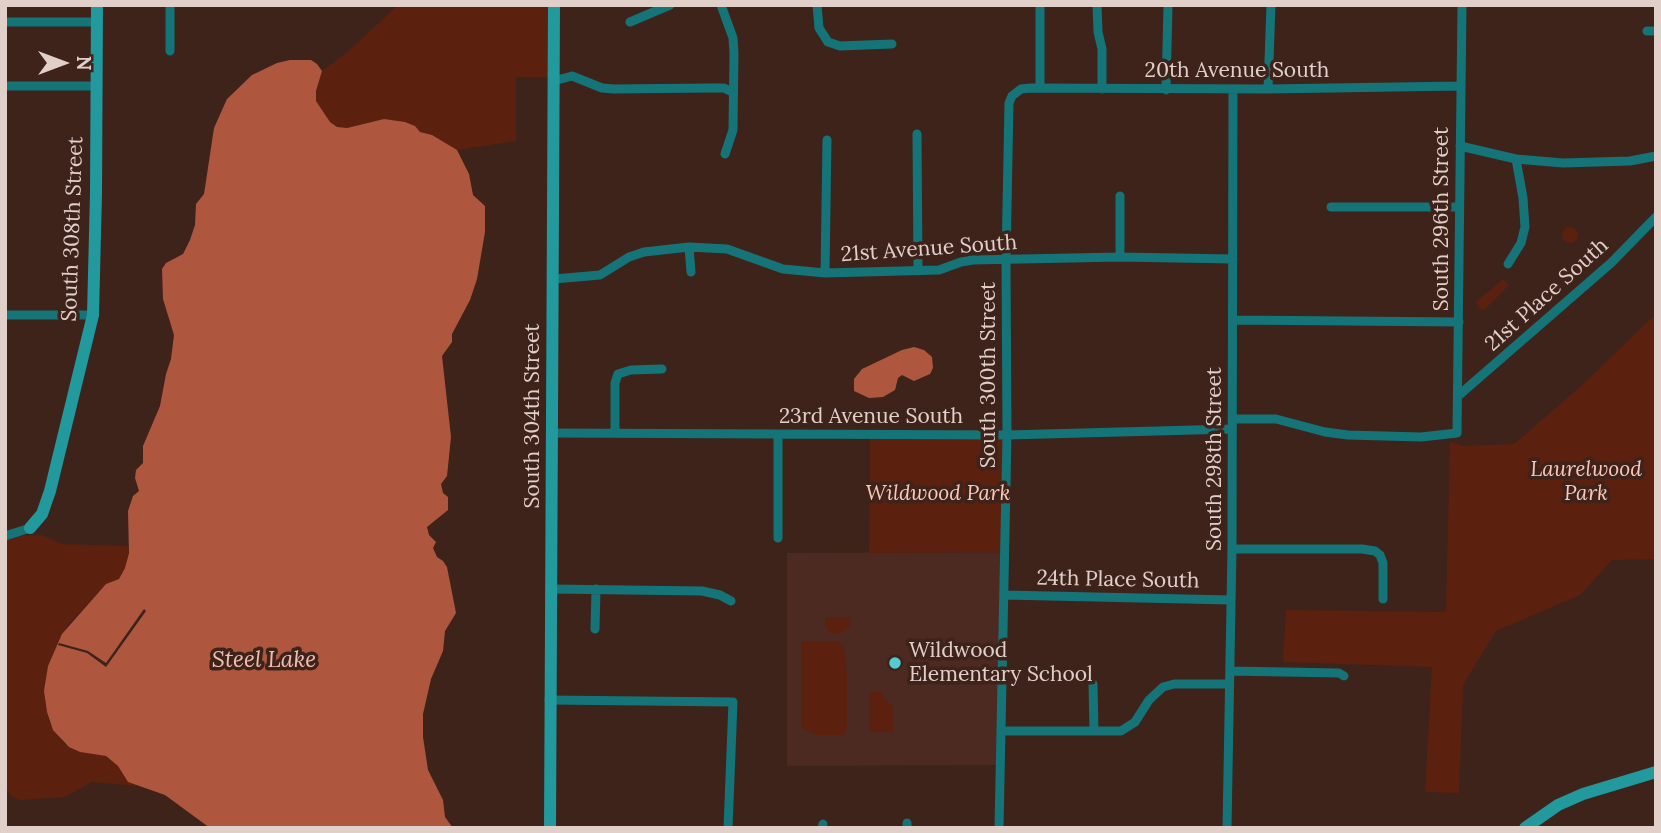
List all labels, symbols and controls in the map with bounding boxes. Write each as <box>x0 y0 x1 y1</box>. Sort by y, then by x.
north arrow <box>28 28 98 98</box>
text: N <box>72 56 96 70</box>
street label: 20th Avenue South <box>1145 58 1329 84</box>
street label: South 296th Street <box>1429 127 1455 311</box>
street label: South 308th Street <box>57 136 89 322</box>
street label: 21st Avenue South <box>840 230 1018 268</box>
street label: 21st Place South <box>1480 233 1614 357</box>
street label: South 300th Street <box>976 282 1002 468</box>
street label: South 304th Street <box>520 324 546 508</box>
street label: South 298th Street <box>1202 367 1228 551</box>
street label: 23rd Avenue South <box>779 404 963 430</box>
park label: Laurelwood Park <box>1530 457 1642 507</box>
park label: Wildwood Park <box>865 481 1011 507</box>
street label: 24th Place South <box>1036 566 1200 594</box>
place label: Wildwood Elementary School <box>909 638 1093 688</box>
water label: Steel Lake <box>212 646 316 674</box>
marker: Wildwood Elementary School <box>887 655 903 671</box>

